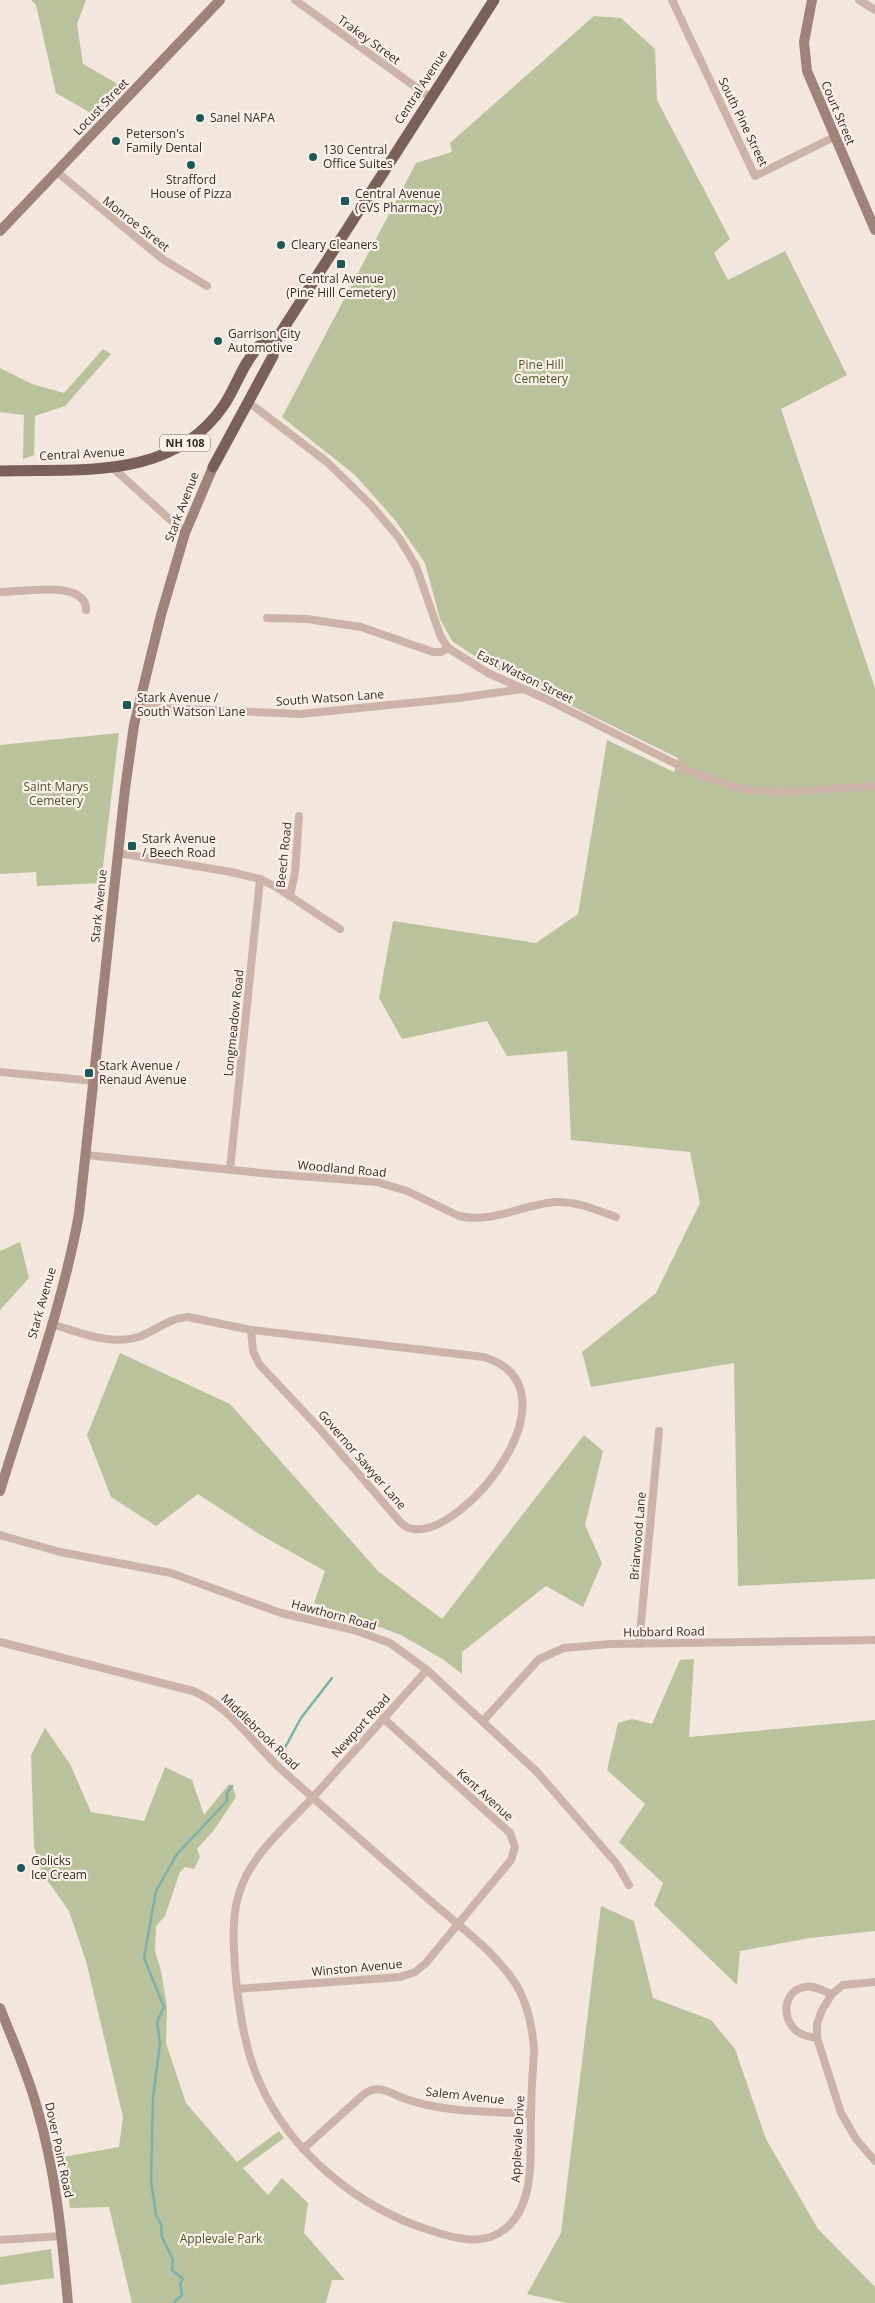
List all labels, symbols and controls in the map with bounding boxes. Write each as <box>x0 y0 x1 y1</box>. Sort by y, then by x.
street label: Trakey Street <box>334 11 404 68</box>
street label: Central Avenue <box>390 46 451 127</box>
street label: Locust Street <box>69 74 132 139</box>
street label: South Pine Street <box>715 75 772 169</box>
street label: Court Street <box>817 78 860 147</box>
place label: Sanel NAPA <box>210 109 275 126</box>
marker: Sanel NAPA <box>194 112 206 124</box>
place label: Peterson's Family Dental <box>126 125 202 156</box>
marker: Peterson's Family Dental <box>110 135 122 147</box>
place label: 130 Central Office Suites <box>323 141 393 172</box>
marker: 130 Central Office Suites <box>307 151 319 163</box>
marker: Strafford House of Pizza <box>185 159 197 171</box>
place label: Strafford House of Pizza <box>150 171 232 202</box>
place label: Central Avenue (CVS Pharmacy) <box>355 185 443 216</box>
street label: Monroe Street <box>99 192 173 255</box>
marker: Central Avenue (CVS Pharmacy) <box>339 195 351 207</box>
place label: Cleary Cleaners <box>291 236 378 253</box>
marker: Cleary Cleaners <box>275 239 287 251</box>
marker: Central Avenue (Pine Hill Cemetery) <box>335 258 347 270</box>
place label: Central Avenue (Pine Hill Cemetery) <box>286 270 396 301</box>
place label: Garrison City Automotive <box>228 325 302 356</box>
marker: Garrison City Automotive <box>212 335 224 347</box>
park label: Pine Hill Cemetery <box>514 356 569 387</box>
road number: NH 108 <box>160 434 210 452</box>
street label: Central Avenue <box>39 443 125 464</box>
street label: Stark Avenue <box>160 469 203 544</box>
street label: East Watson Street <box>474 646 576 707</box>
street label: South Watson Lane <box>275 685 385 710</box>
place label: Stark Avenue / South Watson Lane <box>137 689 246 720</box>
marker: Stark Avenue / South Watson Lane <box>121 699 133 711</box>
park label: Saint Marys Cemetery <box>23 778 89 809</box>
street label: Beech Road <box>272 821 295 889</box>
place label: Stark Avenue / Beech Road <box>142 830 216 861</box>
marker: Stark Avenue / Beech Road <box>126 840 138 852</box>
street label: Stark Avenue <box>86 868 111 943</box>
street label: Longmeadow Road <box>219 969 248 1077</box>
place label: Stark Avenue / Renaud Avenue <box>99 1057 187 1088</box>
marker: Stark Avenue / Renaud Avenue <box>83 1067 95 1079</box>
street label: Woodland Road <box>297 1156 387 1181</box>
street label: Stark Avenue <box>23 1265 60 1341</box>
street label: Governor Sawyer Lane <box>314 1406 410 1513</box>
street label: Briarwood Lane <box>625 1491 650 1581</box>
street label: Hawthorn Road <box>290 1595 379 1634</box>
street label: Hubbard Road <box>623 1622 705 1641</box>
street label: Middlebrook Road <box>217 1690 303 1774</box>
street label: Newport Road <box>327 1690 394 1761</box>
street label: Kent Avenue <box>453 1765 517 1825</box>
place label: Golicks Ice Cream <box>31 1852 87 1883</box>
marker: Golicks Ice Cream <box>15 1862 27 1874</box>
street label: Winston Avenue <box>311 1955 403 1980</box>
street label: Salem Avenue <box>425 2083 505 2108</box>
street label: Applevale Drive <box>507 2095 528 2183</box>
street label: Dover Point Road <box>41 2100 78 2199</box>
park label: Applevale Park <box>180 2230 263 2247</box>

